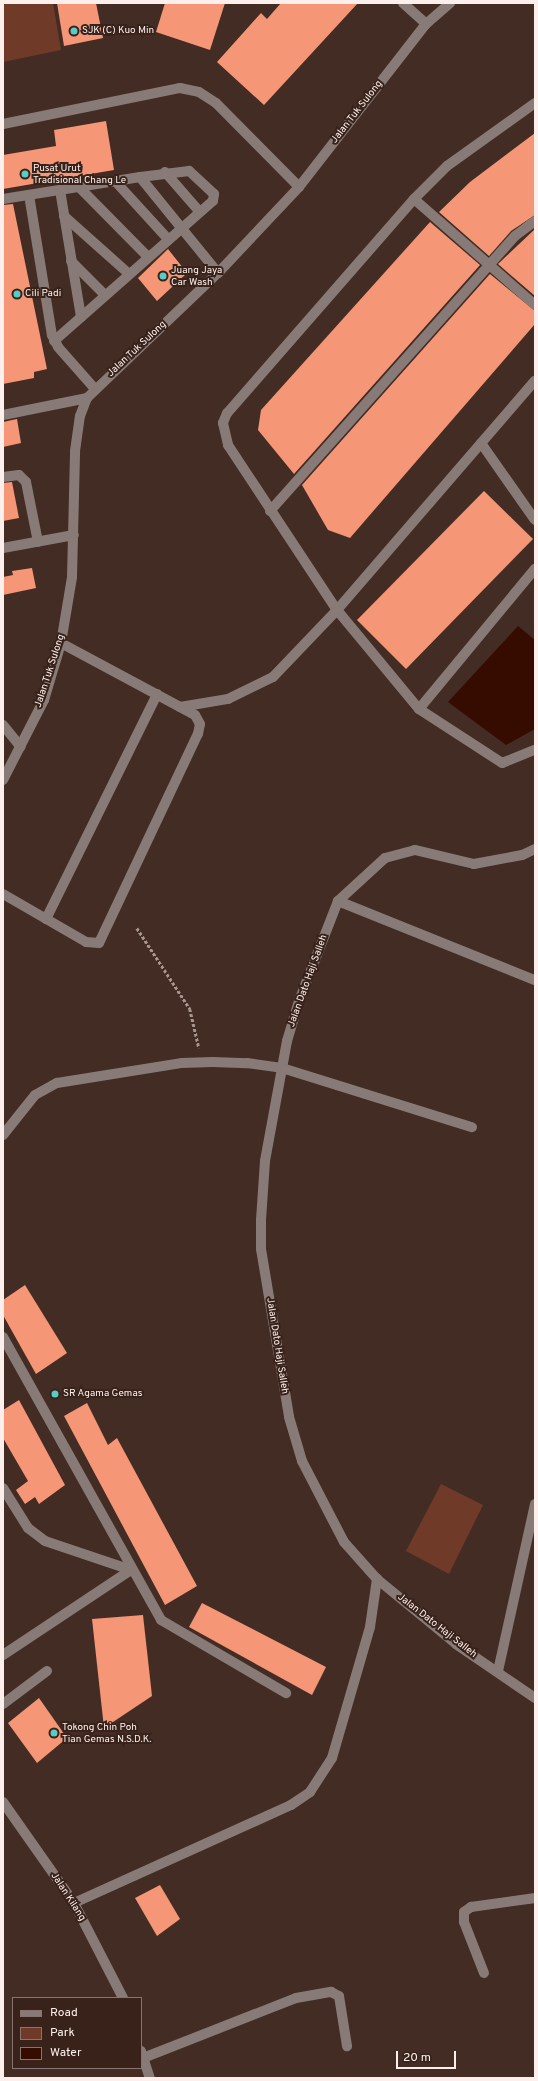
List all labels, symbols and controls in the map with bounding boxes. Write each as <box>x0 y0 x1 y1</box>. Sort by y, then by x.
place label: SJK (C) Kuo Min <box>82 25 154 37</box>
marker: SJK (C) Kuo Min <box>69 26 79 36</box>
street label: Jalan Tuk Sulong <box>329 78 385 146</box>
place label: Pusat Urut Tradisional Chang Le <box>33 162 126 186</box>
marker: Pusat Urut Tradisional Chang Le <box>20 169 30 179</box>
place label: Juang Jaya Car Wash <box>171 264 222 288</box>
marker: Juang Jaya Car Wash <box>158 271 168 281</box>
place label: Cili Padi <box>25 288 61 300</box>
marker: Cili Padi <box>12 289 22 299</box>
street label: Jalan Tuk Sulong <box>105 318 169 380</box>
street label: Jalan Tuk Sulong <box>32 633 68 709</box>
street label: Jalan Dato Haji Salleh <box>286 933 330 1029</box>
street label: Jalan Dato Haji Salleh <box>263 1297 291 1395</box>
place label: SR Agama Gemas <box>63 1388 143 1400</box>
marker: SR Agama Gemas <box>50 1389 60 1399</box>
street label: Jalan Dato Haji Salleh <box>395 1591 479 1661</box>
place label: Tokong Chin Poh Tian Gemas N.S.D.K. <box>62 1721 152 1744</box>
marker: Tokong Chin Poh Tian Gemas N.S.D.K. <box>49 1728 59 1738</box>
street label: Jalan Kilang <box>48 1871 88 1923</box>
legend <box>12 1997 142 2069</box>
text: Road <box>50 2005 78 2021</box>
text: Park <box>50 2025 75 2041</box>
scale bar <box>398 2043 458 2069</box>
text: Water <box>50 2045 82 2061</box>
text: 20 m <box>403 2050 431 2066</box>

